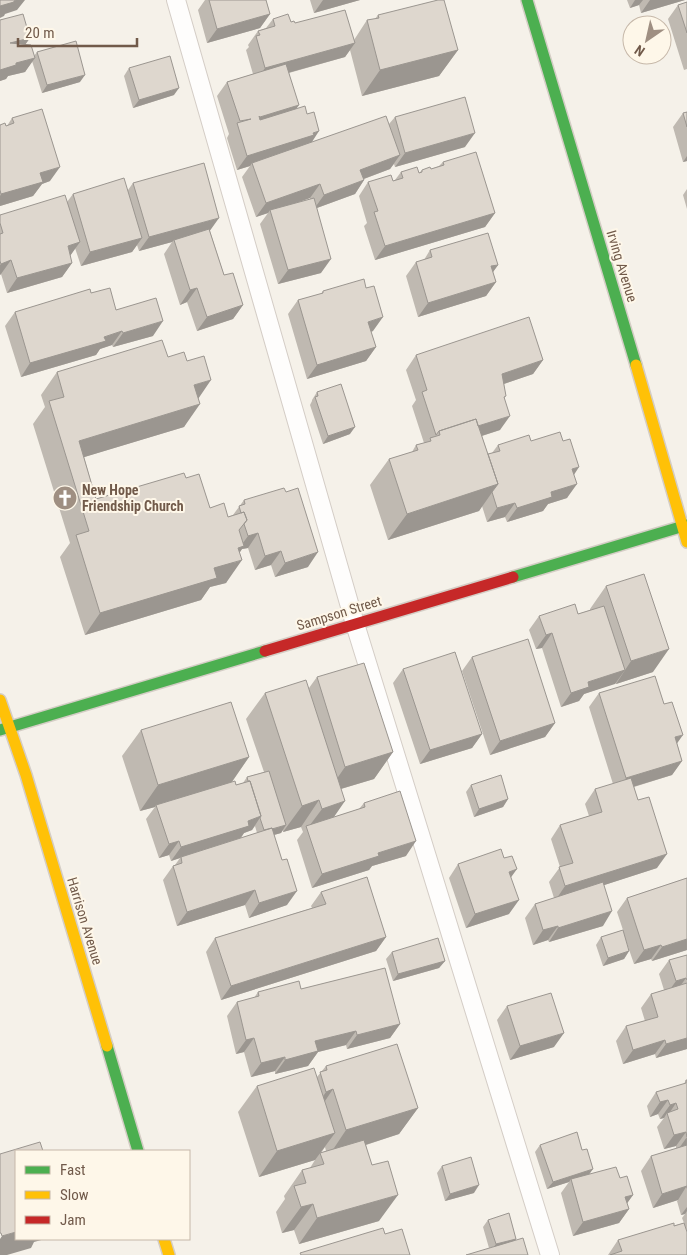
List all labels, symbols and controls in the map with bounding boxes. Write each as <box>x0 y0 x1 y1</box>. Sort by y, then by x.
scale bar <box>18 15 136 47</box>
north arrow <box>622 15 672 65</box>
text: 20 m <box>25 24 55 42</box>
text: N <box>632 42 648 60</box>
street label: Irving Avenue <box>603 228 641 304</box>
place label: New Hope Friendship Church <box>82 482 184 514</box>
church icon: New Hope Friendship Church <box>52 485 78 511</box>
street label: Sampson Street <box>295 593 383 633</box>
street label: Harrison Avenue <box>64 875 106 967</box>
legend <box>15 1150 190 1240</box>
text: Fast <box>60 1161 85 1179</box>
text: Slow <box>60 1186 89 1204</box>
text: Jam <box>60 1211 86 1229</box>

